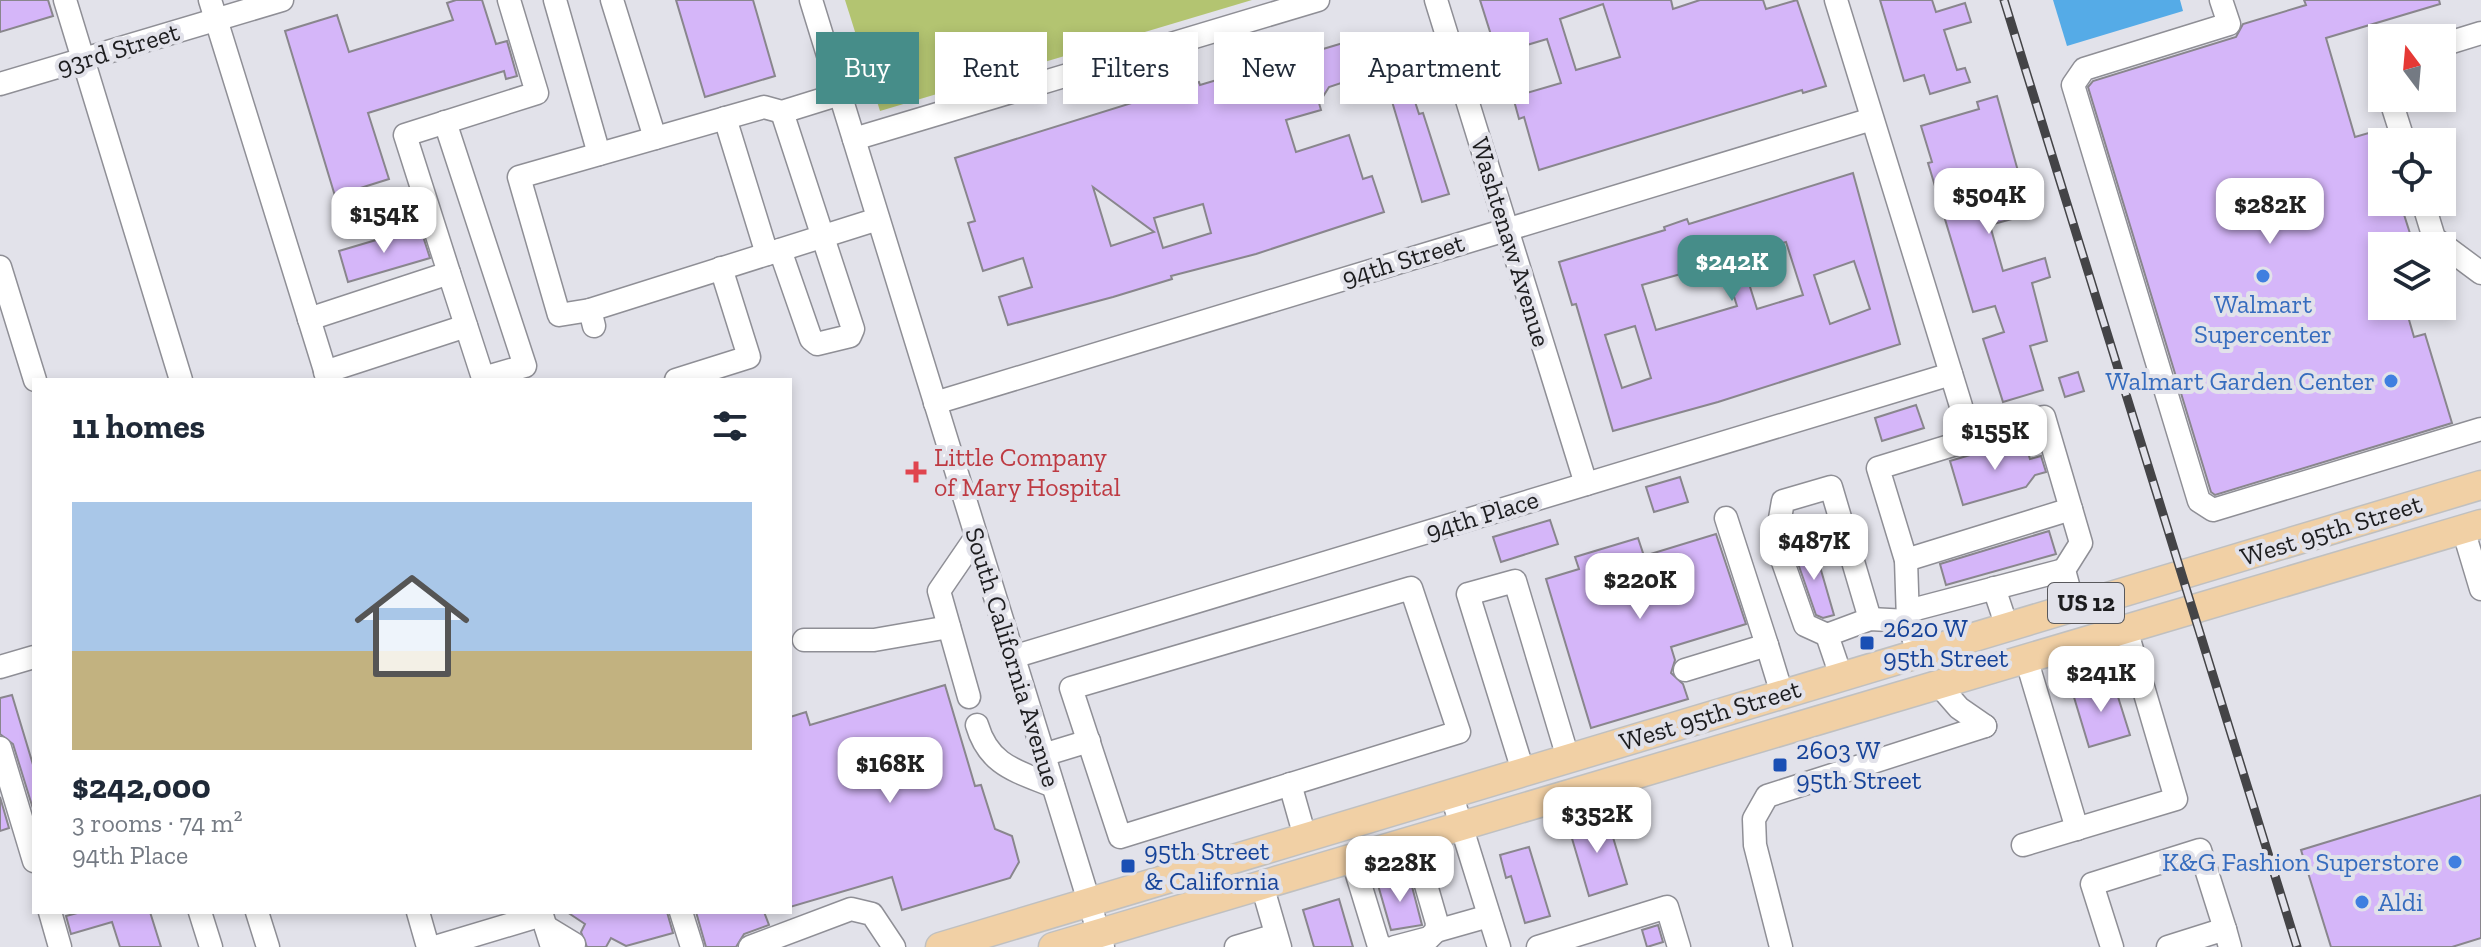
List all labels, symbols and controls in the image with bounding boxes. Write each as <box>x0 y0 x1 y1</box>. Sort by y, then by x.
street label: 93rd Street <box>53 15 183 83</box>
north arrow <box>2368 24 2456 112</box>
map controls <box>2368 24 2456 320</box>
chip: Buy <box>816 32 919 104</box>
chip: Rent <box>935 32 1047 104</box>
chip: Filters <box>1063 32 1198 104</box>
chip: New <box>1214 32 1324 104</box>
chip: Apartment <box>1340 32 1529 104</box>
button: locate <box>2368 128 2456 216</box>
street label: Washtenaw Avenue <box>1464 133 1558 351</box>
pin: $504K <box>1933 168 2045 236</box>
text: $504K <box>1952 178 2026 210</box>
pin: $282K <box>2214 178 2326 246</box>
pin: $154K <box>328 187 440 255</box>
text: $282K <box>2234 188 2306 220</box>
text: $154K <box>349 197 419 229</box>
street label: 94th Street <box>1338 226 1468 294</box>
button: layers <box>2368 232 2456 320</box>
pin: $242K <box>1676 235 1788 303</box>
text: $242K <box>1695 245 1769 277</box>
marker: Walmart Supercenter <box>2254 267 2272 285</box>
place label: Walmart Supercenter <box>2194 288 2332 350</box>
place label: Walmart Garden Center <box>2105 365 2375 397</box>
marker: Walmart Garden Center <box>2382 372 2400 390</box>
icon: filters <box>708 404 752 448</box>
pin: $155K <box>1939 404 2051 472</box>
text: 11 homes <box>72 406 205 447</box>
text: $155K <box>1961 414 2029 446</box>
place label: Little Company of Mary Hospital <box>934 441 1121 503</box>
marker: Little Company of Mary Hospital <box>905 461 927 483</box>
street label: 94th Place <box>1422 483 1542 547</box>
street label: West 95th Street <box>2237 487 2426 573</box>
pin: $487K <box>1758 514 1870 582</box>
street label: South California Avenue <box>958 523 1068 791</box>
text: $487K <box>1778 524 1850 556</box>
pin: $220K <box>1584 553 1696 621</box>
icon: home <box>340 554 484 698</box>
text: $220K <box>1603 563 1677 595</box>
road number: US 12 <box>2048 583 2124 623</box>
place label: 2620 W 95th Street <box>1883 612 2009 674</box>
marker: 2620 W 95th Street <box>1858 634 1876 652</box>
pin: $241K <box>2045 646 2157 714</box>
text: $241K <box>2066 656 2136 688</box>
street label: West 95th Street <box>1616 672 1805 758</box>
place label: 2603 W 95th Street <box>1796 734 1922 796</box>
pin: $168K <box>834 737 946 805</box>
text: $168K <box>856 747 924 779</box>
marker: 2603 W 95th Street <box>1771 756 1789 774</box>
text: $242,000 <box>72 766 211 807</box>
pin: $352K <box>1541 787 1653 855</box>
text: $352K <box>1561 797 1633 829</box>
text: 3 rooms · 74 m² <box>72 807 243 839</box>
place label: 95th Street & California <box>1144 835 1280 897</box>
pin: $228K <box>1344 836 1456 904</box>
text: 94th Place <box>72 839 188 871</box>
text: $228K <box>1364 846 1436 878</box>
place label: K&G Fashion Superstore <box>2162 846 2439 878</box>
marker: K&G Fashion Superstore <box>2446 853 2464 871</box>
marker: 95th Street & California <box>1119 857 1137 875</box>
place label: Aldi <box>2378 886 2423 918</box>
marker: Aldi <box>2353 893 2371 911</box>

